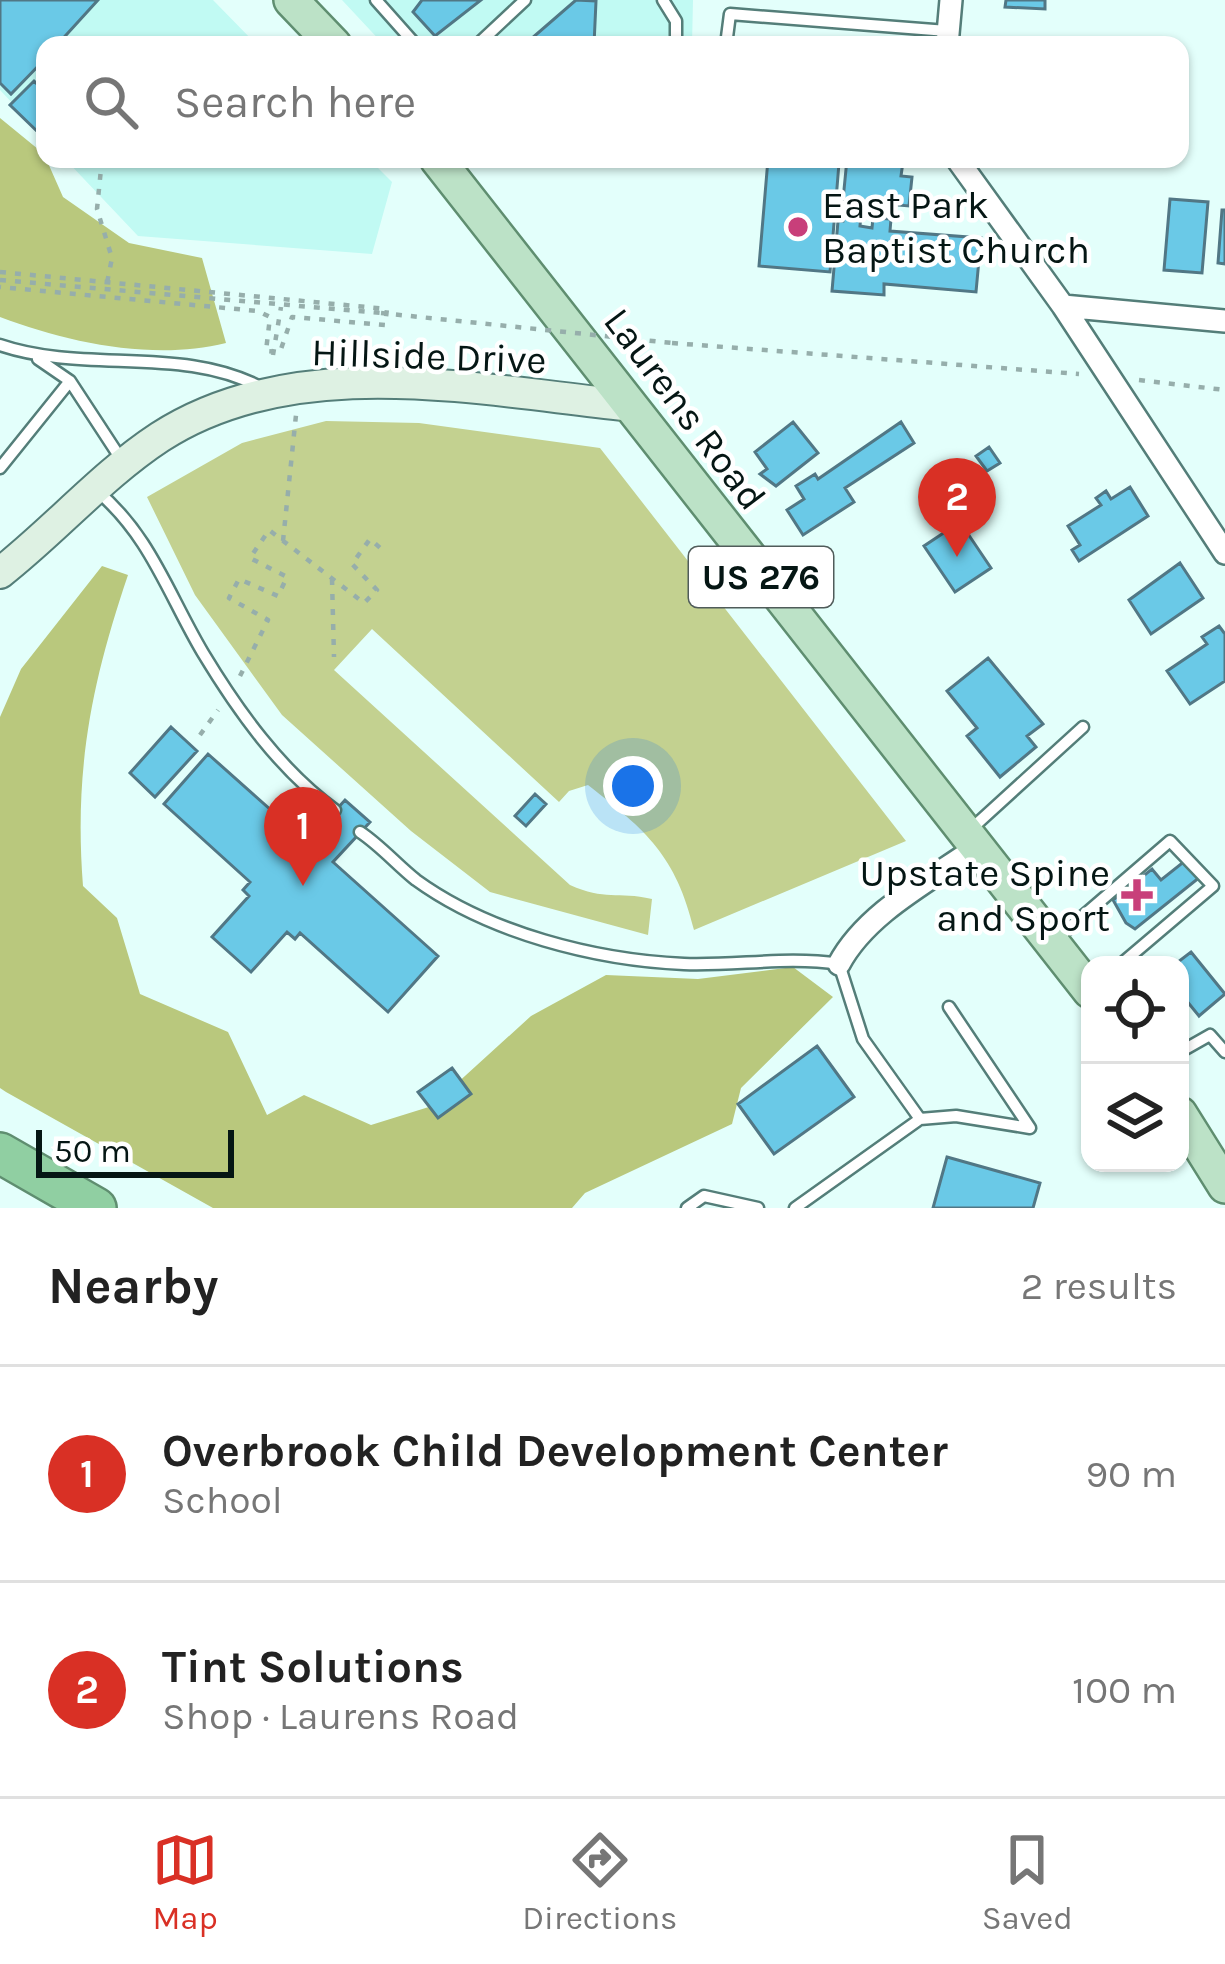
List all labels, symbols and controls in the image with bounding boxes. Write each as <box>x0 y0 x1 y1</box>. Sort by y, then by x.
search box <box>36 36 1189 168</box>
icon: search <box>78 69 144 135</box>
text: Search here <box>174 76 416 128</box>
place label: East Park Baptist Church <box>822 182 1090 273</box>
marker: East Park Baptist Church <box>785 214 811 240</box>
street label: Laurens Road <box>594 299 776 519</box>
street label: Hillside Drive <box>311 329 547 383</box>
pin: 2 <box>918 458 996 557</box>
road number: US 276 <box>689 547 833 607</box>
your location <box>603 756 663 816</box>
pin: 1 <box>264 787 342 886</box>
place label: Upstate Spine and Sport <box>860 850 1110 941</box>
marker: Upstate Spine and Sport <box>1121 879 1153 911</box>
map controls <box>1081 956 1189 1172</box>
button: locate <box>1081 956 1189 1064</box>
button: layers <box>1081 1064 1189 1172</box>
scale bar <box>36 1124 234 1177</box>
text: 50 m <box>54 1132 131 1170</box>
text: Nearby <box>48 1256 218 1316</box>
text: 2 results <box>1021 1263 1177 1309</box>
text: Overbrook Child Development Center <box>162 1425 948 1477</box>
text: 1 <box>80 1451 94 1497</box>
text: 90 m <box>1085 1451 1177 1497</box>
text: School <box>162 1477 283 1523</box>
text: Tint Solutions <box>162 1641 464 1693</box>
text: 2 <box>75 1667 99 1713</box>
text: 100 m <box>1072 1667 1177 1713</box>
text: Shop · Laurens Road <box>162 1693 519 1739</box>
tab: Map <box>152 1827 218 1937</box>
tab: Directions <box>522 1827 677 1937</box>
tab: Saved <box>982 1827 1073 1937</box>

